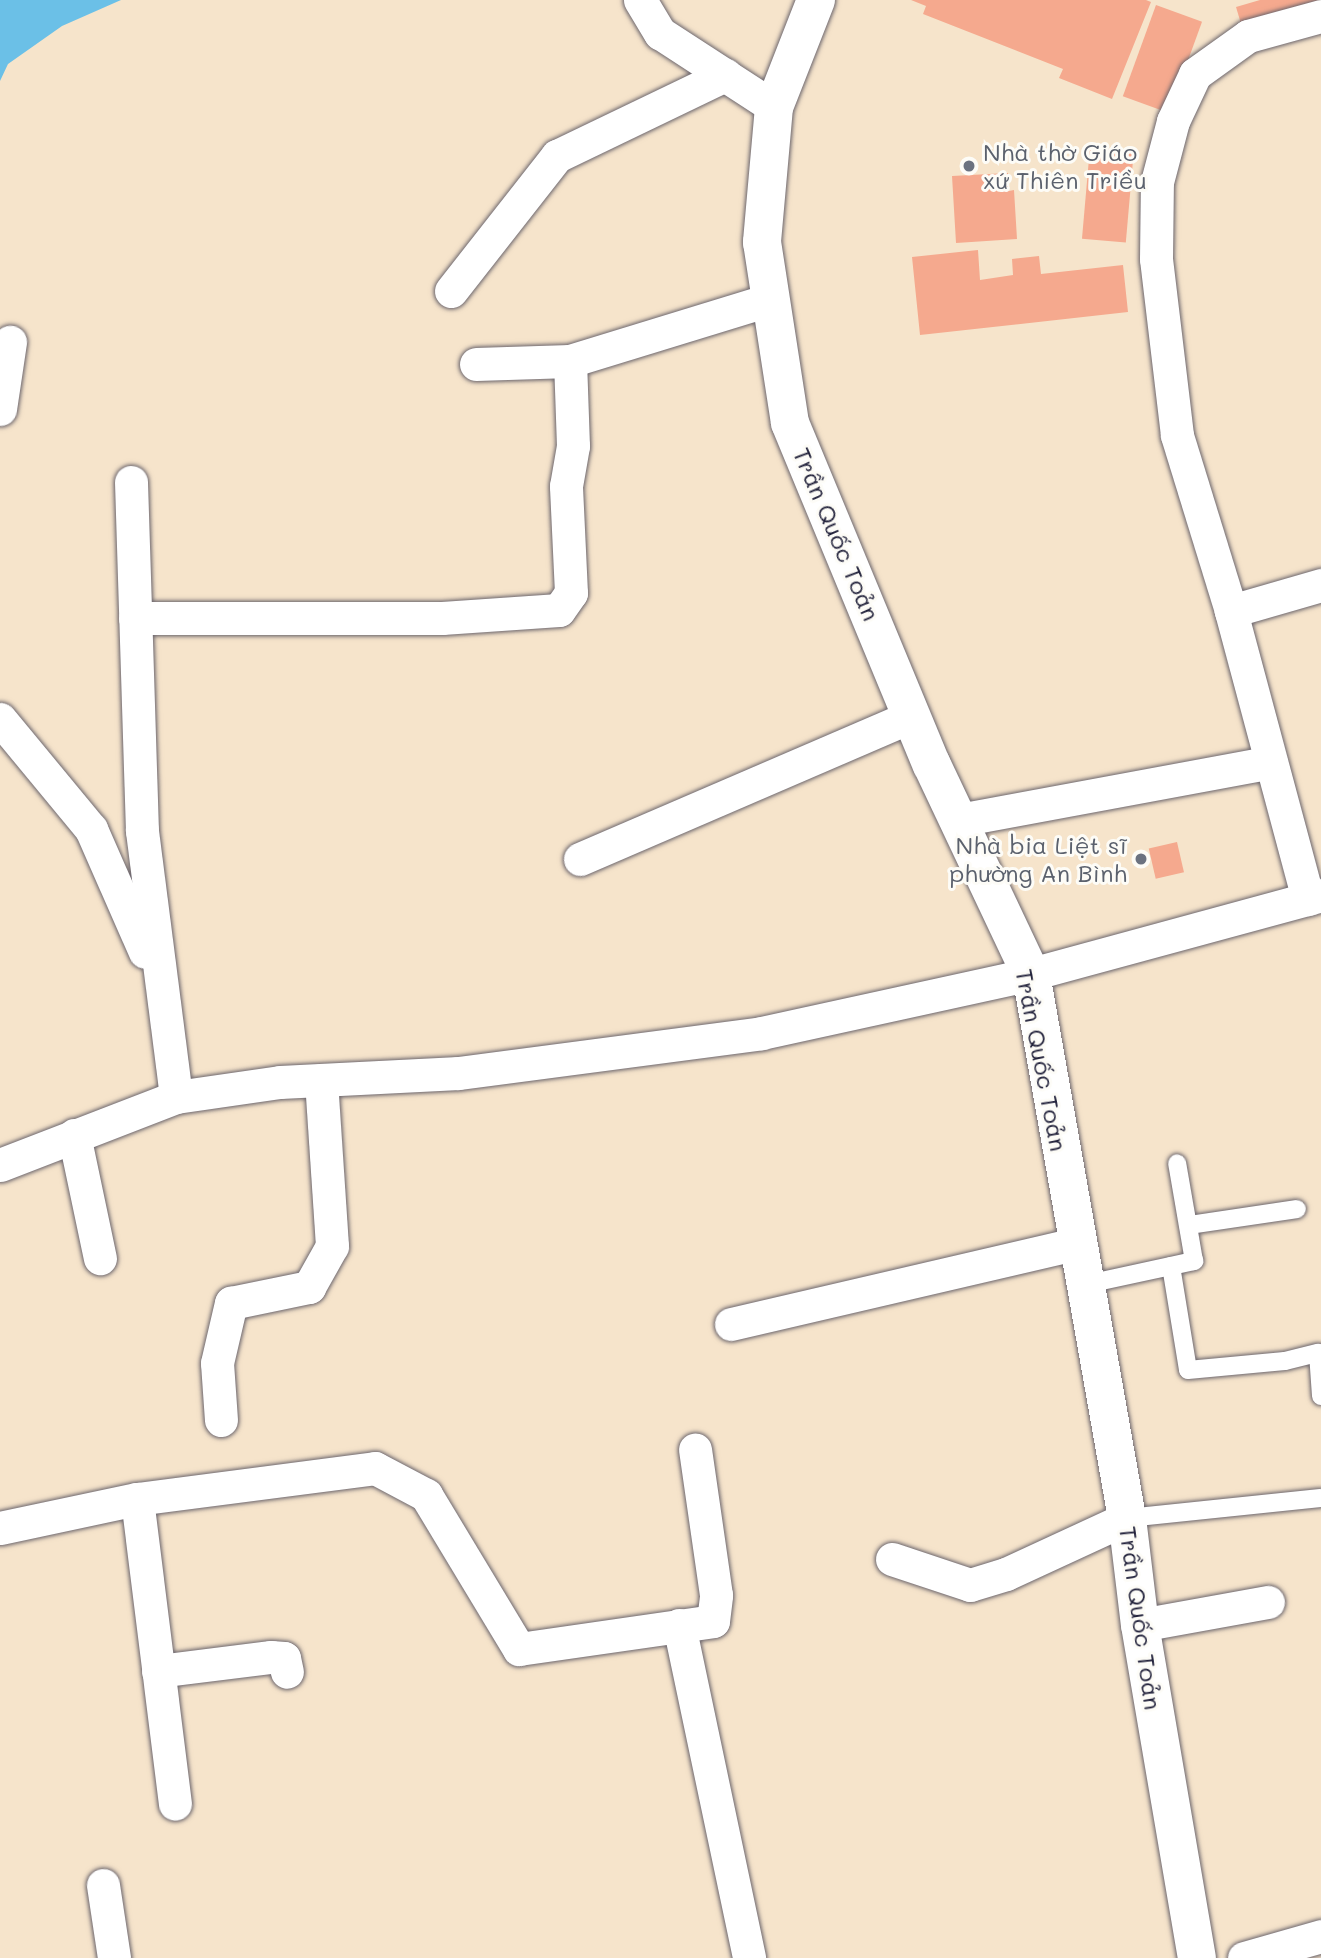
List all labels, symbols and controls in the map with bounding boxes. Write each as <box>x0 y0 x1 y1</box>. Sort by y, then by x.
place label: Nhà thờ Giáo xứ Thiên Triều <box>983 138 1147 194</box>
marker: Nhà thờ Giáo xứ Thiên Triều <box>961 158 977 174</box>
street label: Trần Quốc Toản <box>788 443 886 625</box>
place label: Nhà bia Liệt sĩ phường An Bình <box>950 831 1127 887</box>
marker: Nhà bia Liệt sĩ phường An Bình <box>1133 851 1149 867</box>
street label: Trần Quốc Toản <box>1010 966 1074 1154</box>
street label: Trần Quốc Toản <box>1114 1524 1168 1712</box>

